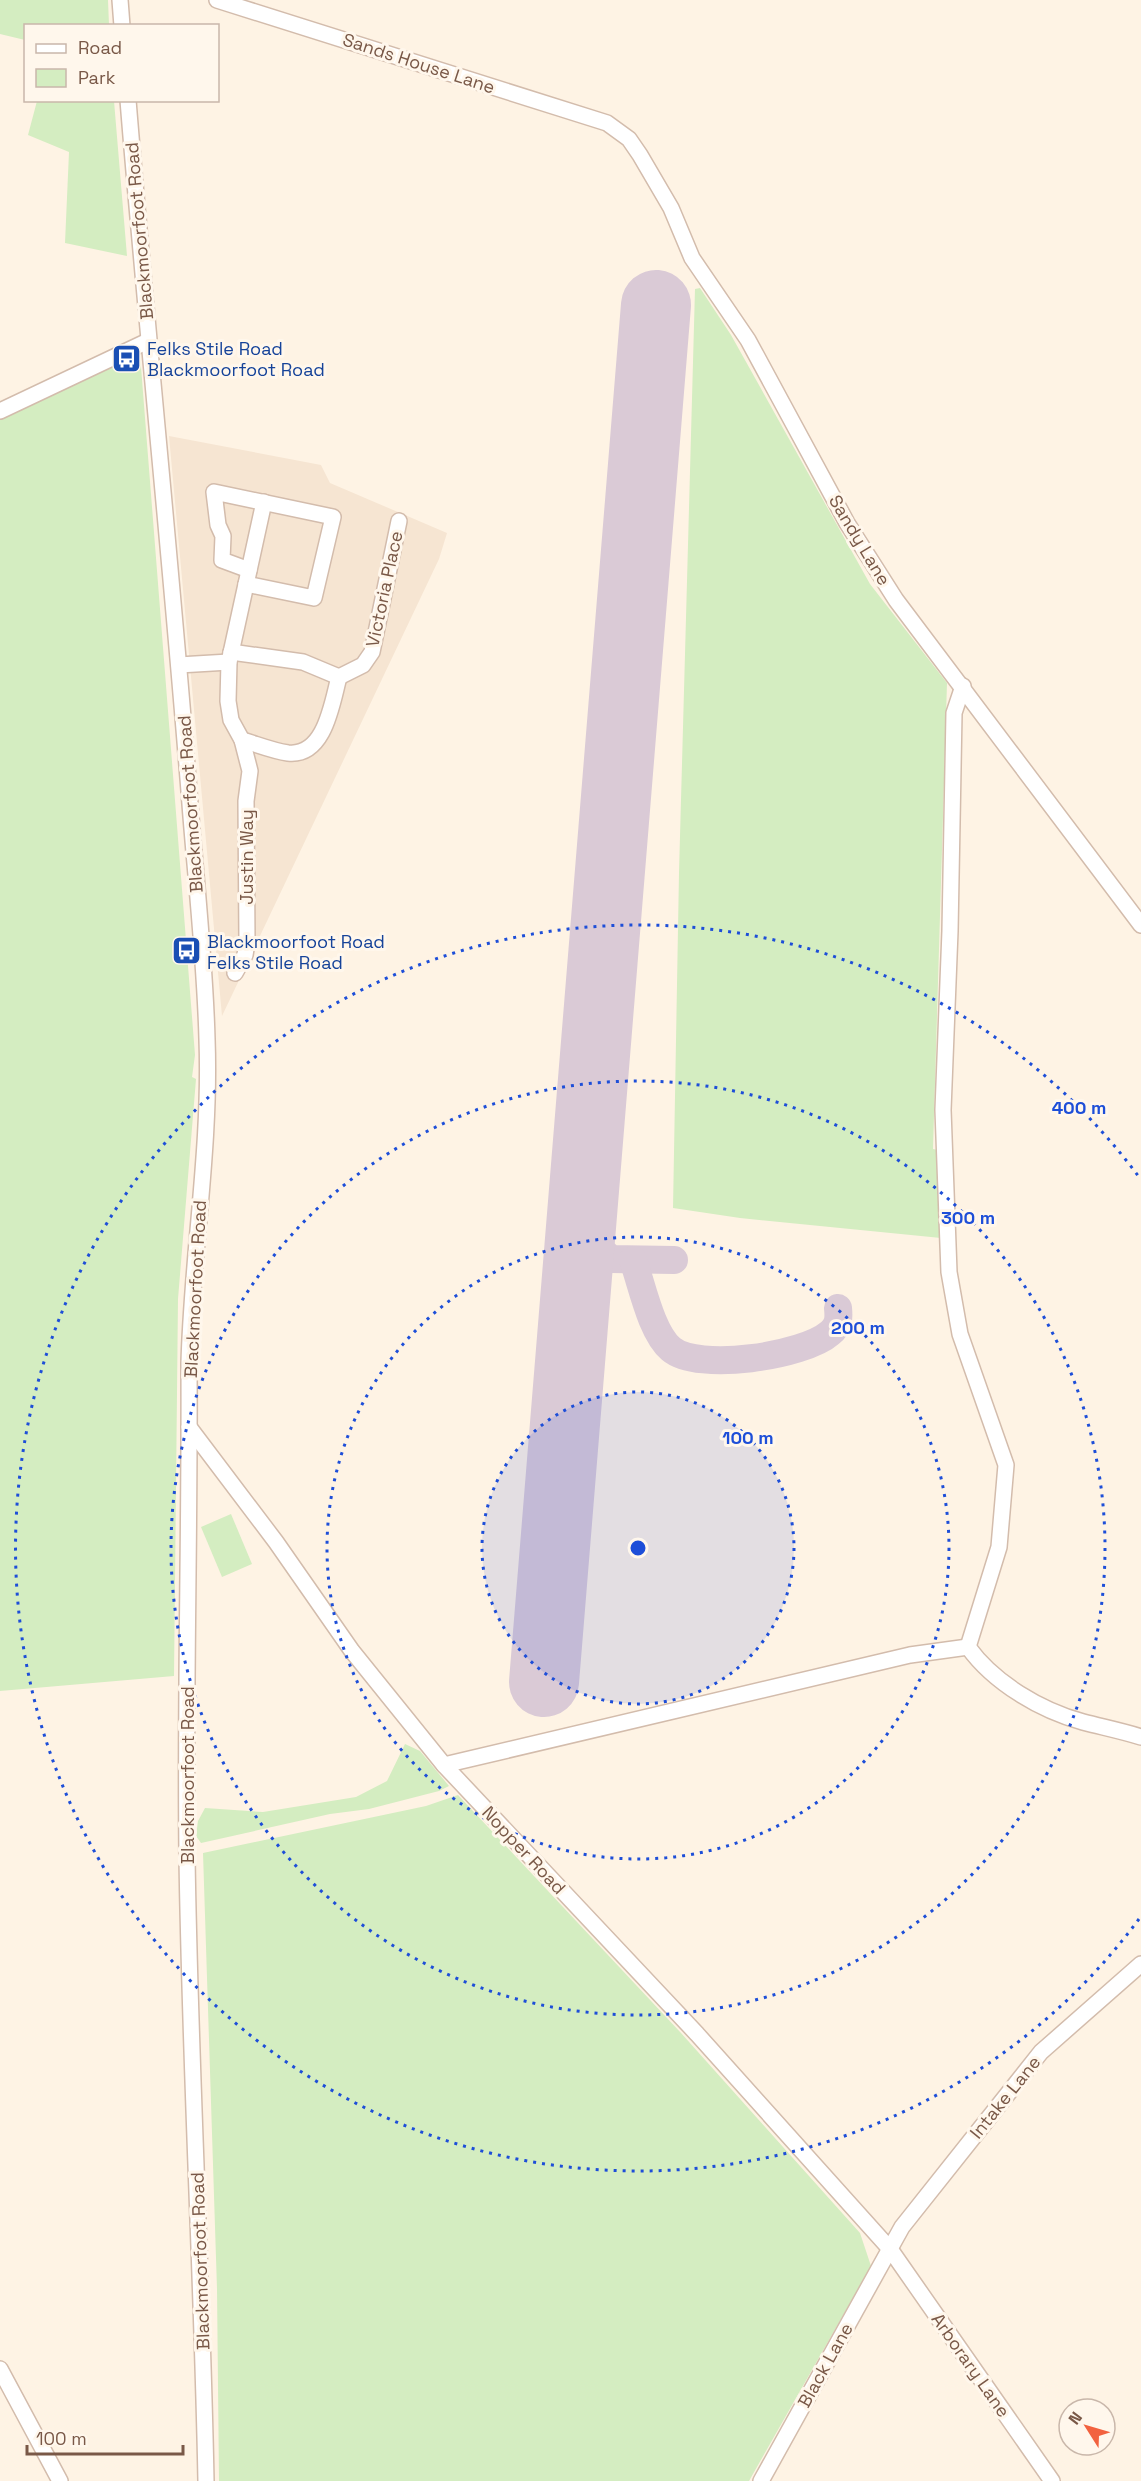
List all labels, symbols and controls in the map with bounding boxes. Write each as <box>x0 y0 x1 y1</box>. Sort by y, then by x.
legend <box>24 24 219 102</box>
street label: Sands House Lane <box>340 28 498 98</box>
text: Road <box>78 36 122 59</box>
text: Park <box>78 66 116 89</box>
street label: Blackmoorfoot Road <box>120 141 158 321</box>
place label: Felks Stile Road Blackmoorfoot Road <box>147 337 325 381</box>
bus stop icon: Felks Stile Road Blackmoorfoot Road <box>110 342 142 374</box>
street label: Sandy Lane <box>824 491 896 589</box>
street label: Victoria Place <box>360 529 408 649</box>
street label: Blackmoorfoot Road <box>172 714 208 894</box>
street label: Justin Way <box>235 809 258 905</box>
place label: Blackmoorfoot Road Felks Stile Road <box>207 930 385 974</box>
bus stop icon: Blackmoorfoot Road Felks Stile Road <box>170 935 202 967</box>
text: 400 m <box>1052 1096 1106 1119</box>
street label: Blackmoorfoot Road <box>179 1200 211 1378</box>
text: 300 m <box>941 1206 995 1229</box>
text: 200 m <box>831 1316 885 1339</box>
text: 100 m <box>722 1426 774 1449</box>
centre of rings <box>628 1538 648 1558</box>
street label: Blackmoorfoot Road <box>176 1686 199 1864</box>
street label: Nopper Road <box>477 1801 571 1899</box>
street label: Intake Lane <box>965 2051 1045 2143</box>
street label: Blackmoorfoot Road <box>185 2172 215 2350</box>
street label: Arborary Lane <box>927 2308 1015 2422</box>
street label: Black Lane <box>792 2319 858 2411</box>
north arrow <box>1057 2397 1117 2457</box>
text: N <box>1064 2408 1087 2429</box>
scale bar <box>27 2418 183 2456</box>
text: 100 m <box>36 2427 87 2450</box>

